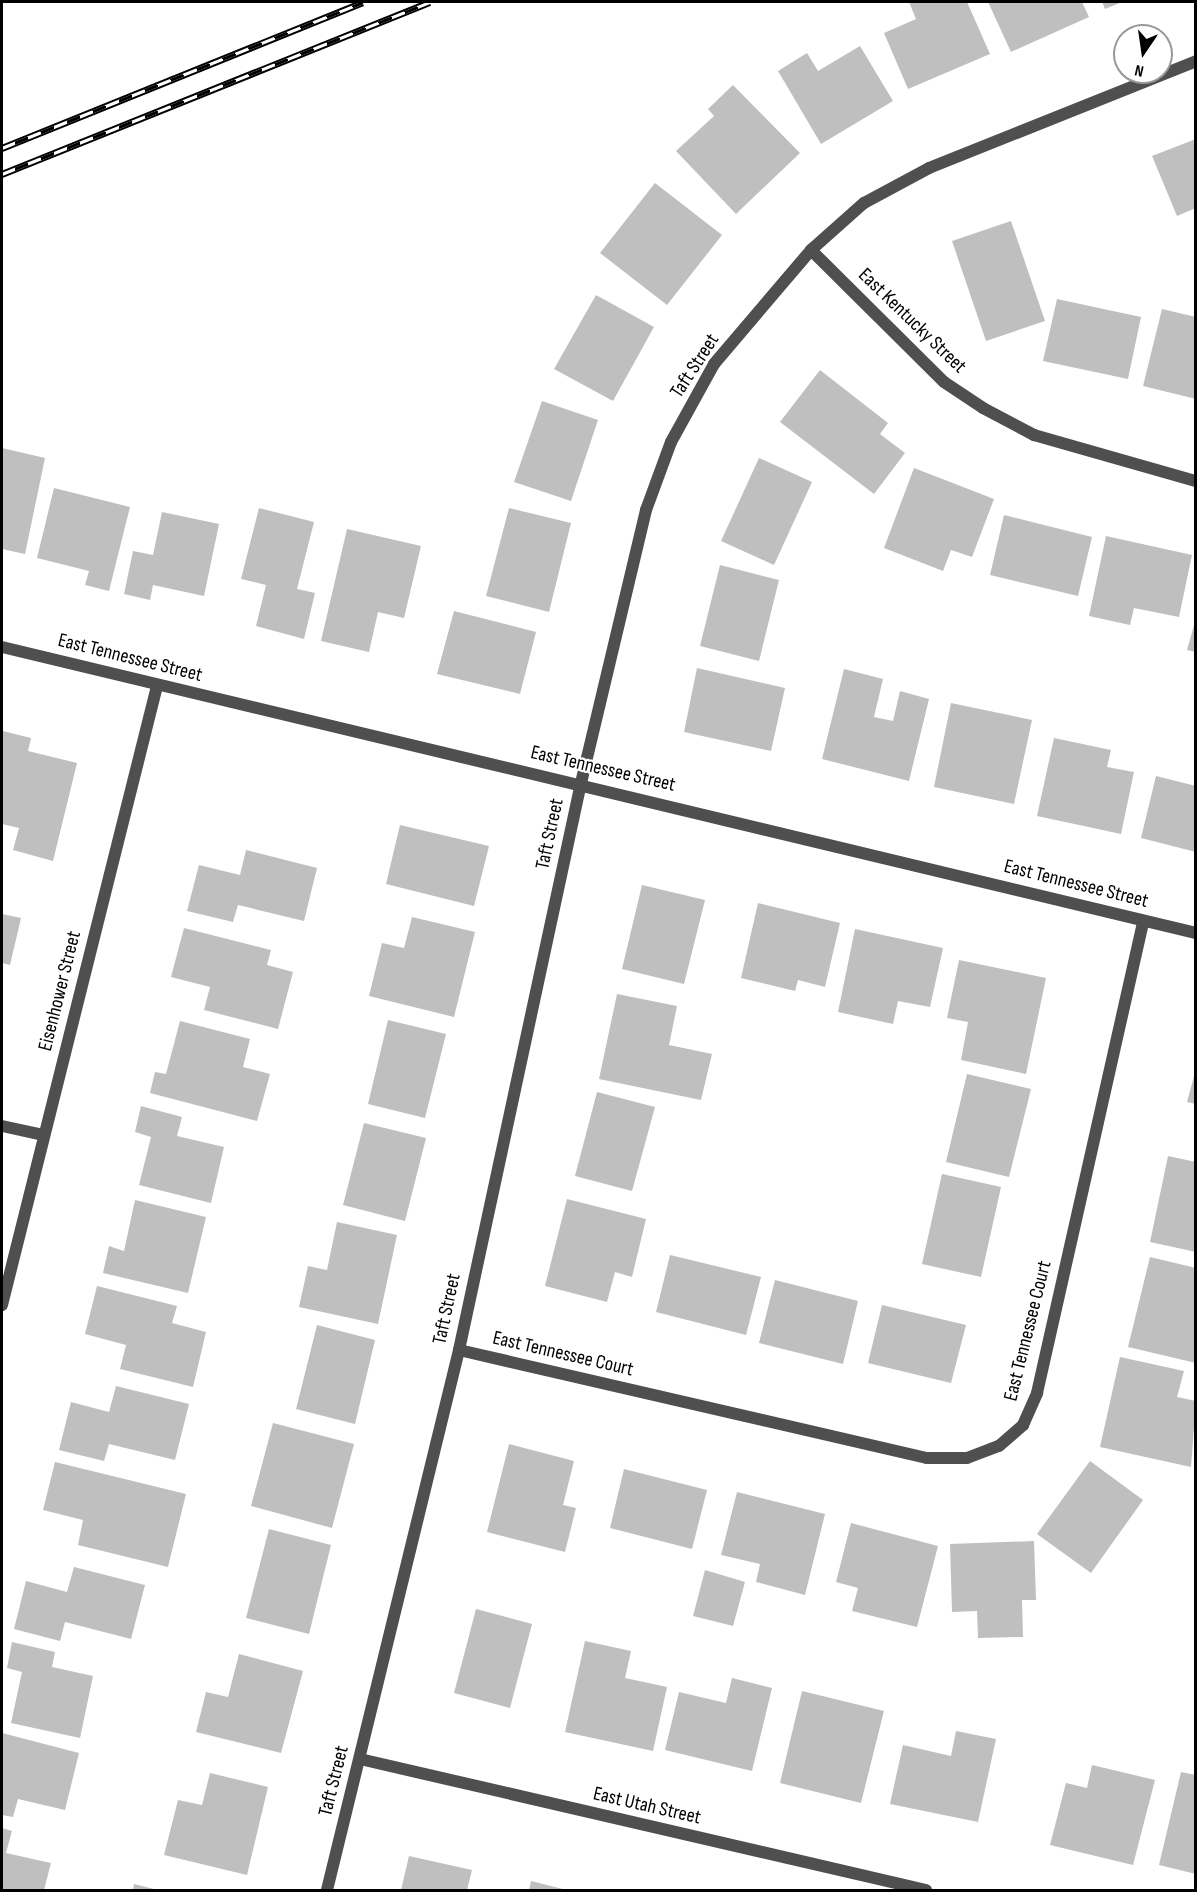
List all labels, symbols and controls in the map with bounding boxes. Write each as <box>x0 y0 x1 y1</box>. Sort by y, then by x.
north arrow <box>1113 24 1173 84</box>
text: N <box>1133 60 1146 80</box>
street label: East Kentucky Street <box>853 263 971 379</box>
street label: Taft Street <box>665 329 725 403</box>
street label: East Tennessee Street <box>55 628 205 688</box>
street label: East Tennessee Street <box>528 741 678 797</box>
street label: Taft Street <box>531 796 569 872</box>
street label: East Tennessee Street <box>1001 854 1151 914</box>
street label: Eisenhower Street <box>34 929 86 1053</box>
street label: East Tennessee Court <box>999 1258 1057 1404</box>
street label: Taft Street <box>428 1271 466 1347</box>
street label: East Tennessee Court <box>490 1326 636 1382</box>
street label: Taft Street <box>314 1743 354 1819</box>
street label: East Utah Street <box>591 1782 703 1830</box>

